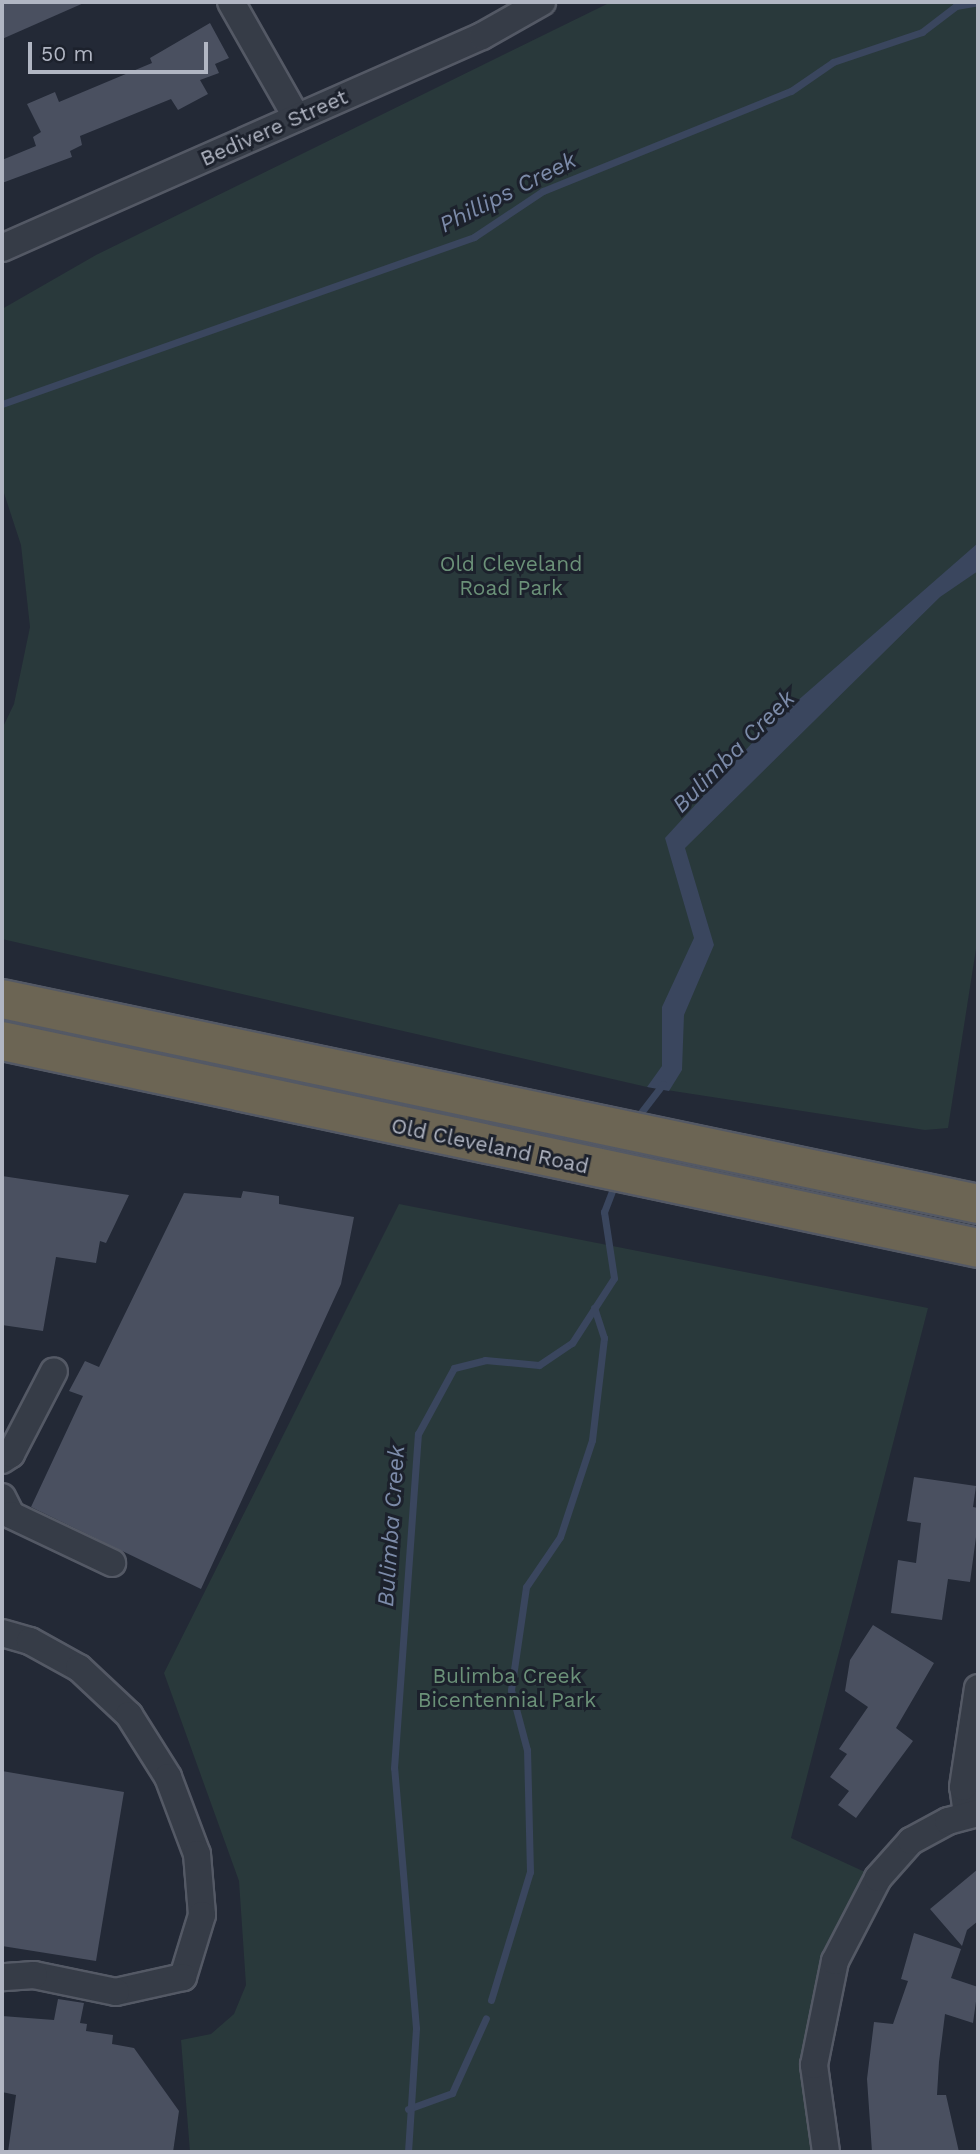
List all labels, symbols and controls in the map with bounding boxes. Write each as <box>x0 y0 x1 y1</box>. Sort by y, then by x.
scale bar <box>32 28 212 72</box>
text: 50 m <box>41 41 93 66</box>
street label: Bedivere Street <box>197 84 351 172</box>
water label: Phillips Creek <box>435 147 581 239</box>
park label: Old Cleveland Road Park <box>440 551 582 601</box>
water label: Bulimba Creek <box>667 685 801 819</box>
street label: Old Cleveland Road <box>389 1113 591 1179</box>
water label: Bulimba Creek <box>373 1444 411 1608</box>
park label: Bulimba Creek Bicentennial Park <box>417 1663 597 1713</box>

